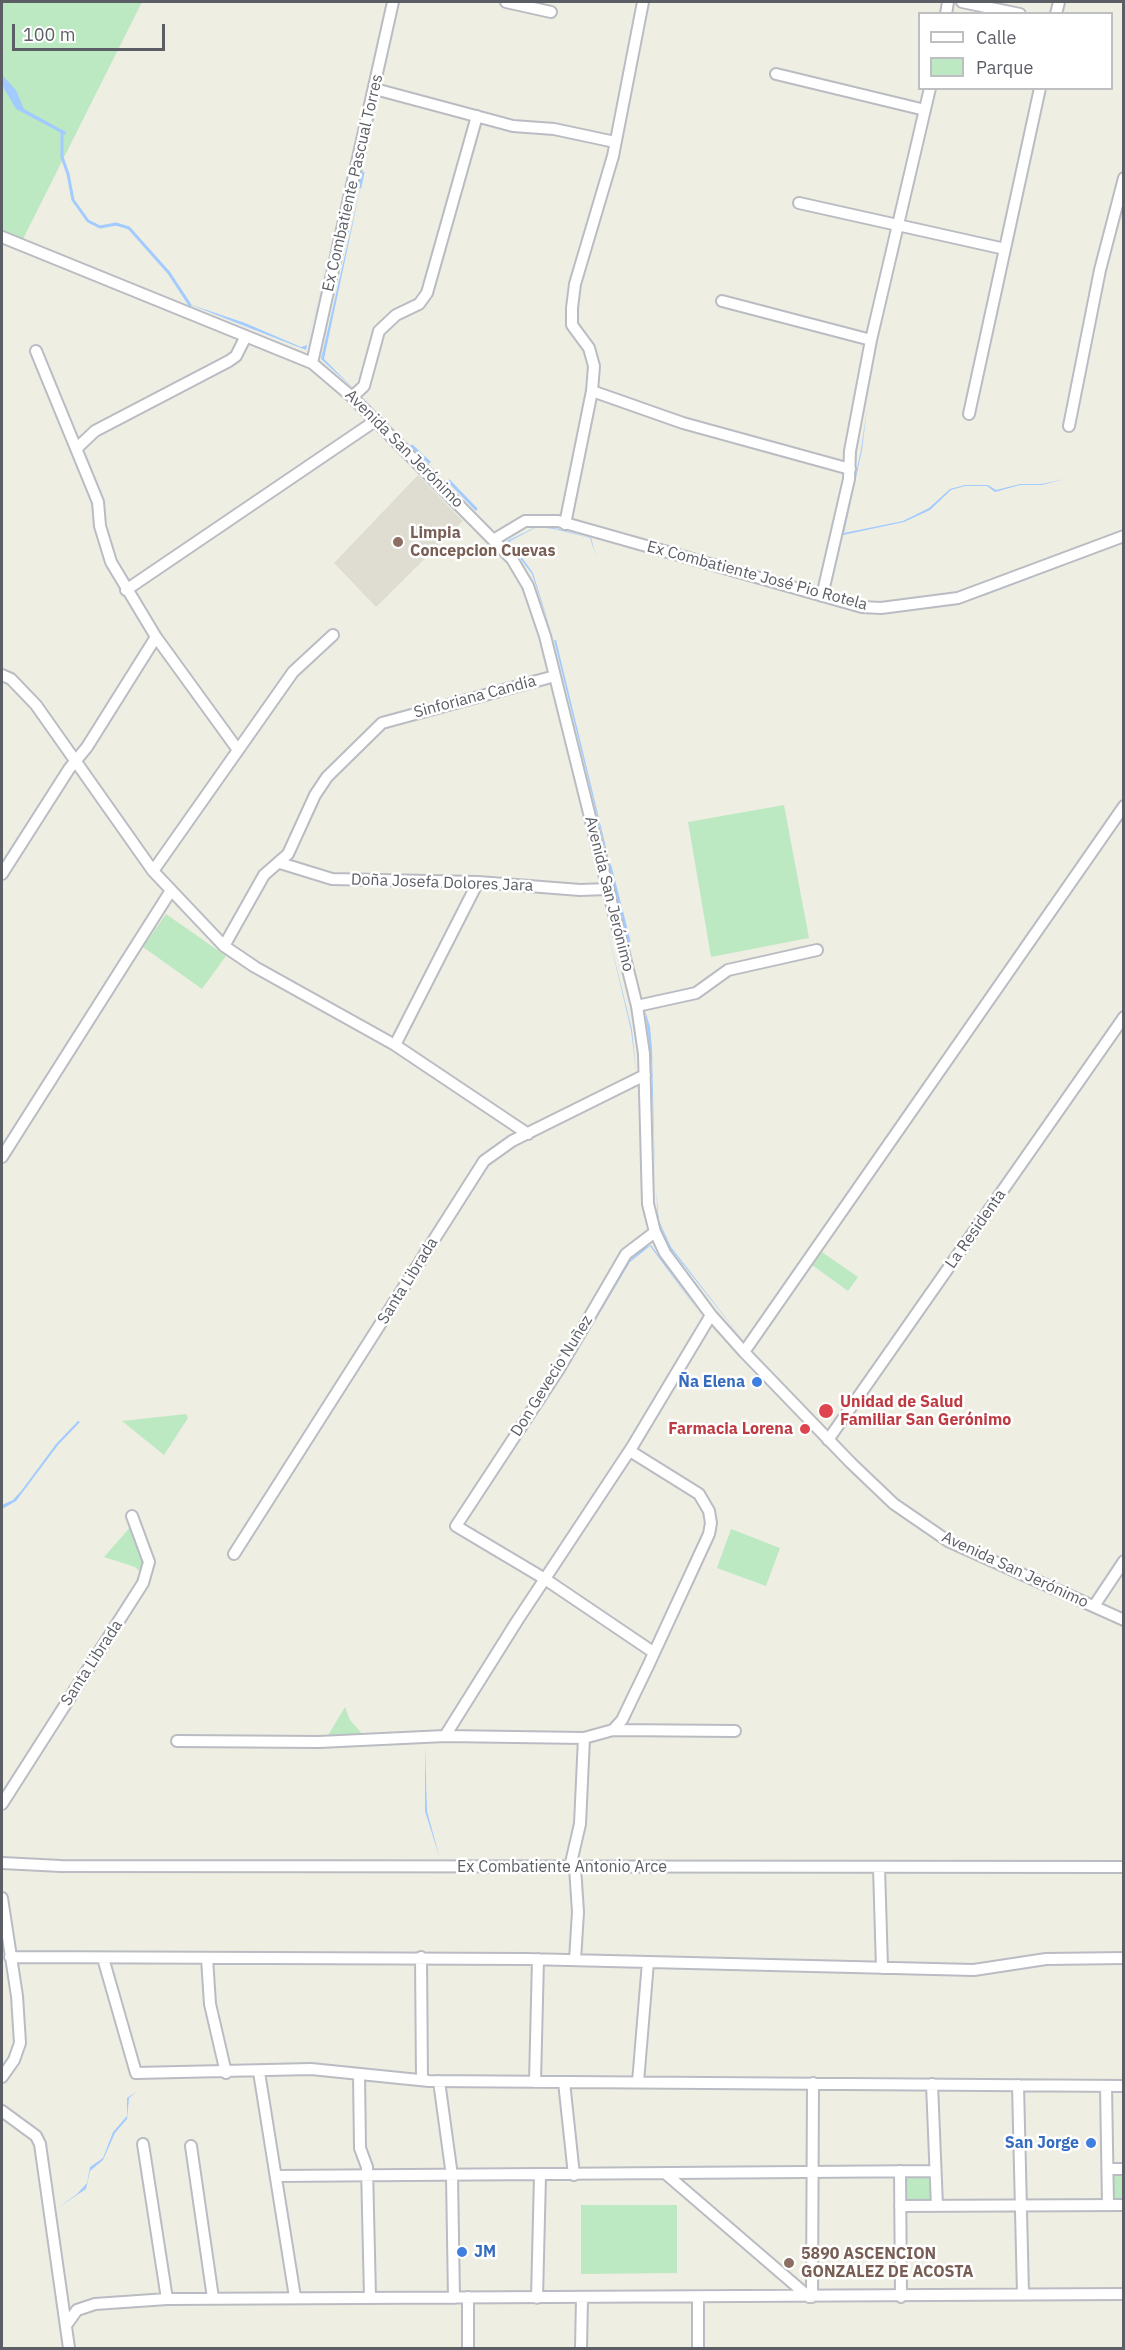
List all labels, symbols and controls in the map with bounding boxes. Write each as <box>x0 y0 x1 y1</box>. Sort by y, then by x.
scale bar <box>15 12 168 50</box>
legend <box>918 12 1113 90</box>
text: 100 m <box>23 23 75 46</box>
text: Calle <box>976 26 1016 49</box>
text: Parque <box>976 56 1033 79</box>
street label: Ex Combatiente Pascual Torres <box>319 72 387 294</box>
street label: Avenida San Jerónimo <box>341 386 467 512</box>
place label: Limpia Concepcion Cuevas <box>410 523 555 561</box>
marker: Limpia Concepcion Cuevas <box>391 535 405 549</box>
street label: Ex Combatiente José Pio Rotela <box>645 537 869 615</box>
street label: Sinforiana Candía <box>412 671 538 723</box>
street label: Avenida San Jerónimo <box>580 814 638 974</box>
street label: Doña Josefa Dolores Jara <box>350 870 534 896</box>
street label: La Residenta <box>942 1186 1010 1272</box>
street label: Santa Librada <box>374 1234 442 1328</box>
street label: Don Gevecio Nuñez <box>507 1312 597 1440</box>
place label: Ña Elena <box>678 1372 745 1392</box>
marker: Ña Elena <box>750 1375 764 1389</box>
place label: Unidad de Salud Familiar San Gerónimo <box>840 1392 1011 1430</box>
marker: Unidad de Salud Familiar San Gerónimo <box>817 1402 835 1420</box>
place label: Farmacia Lorena <box>668 1419 793 1439</box>
marker: Farmacia Lorena <box>798 1422 812 1436</box>
street label: Avenida San Jerónimo <box>939 1528 1091 1612</box>
street label: Santa Librada <box>57 1617 127 1709</box>
street label: Ex Combatiente Antonio Arce <box>457 1857 667 1877</box>
place label: San Jorge <box>1005 2133 1079 2153</box>
marker: San Jorge <box>1084 2136 1098 2150</box>
place label: JM <box>474 2242 496 2262</box>
place label: 5890 ASCENCION GONZALEZ DE ACOSTA <box>801 2244 973 2282</box>
marker: JM <box>455 2245 469 2259</box>
marker: 5890 ASCENCION GONZALEZ DE ACOSTA <box>782 2256 796 2270</box>

